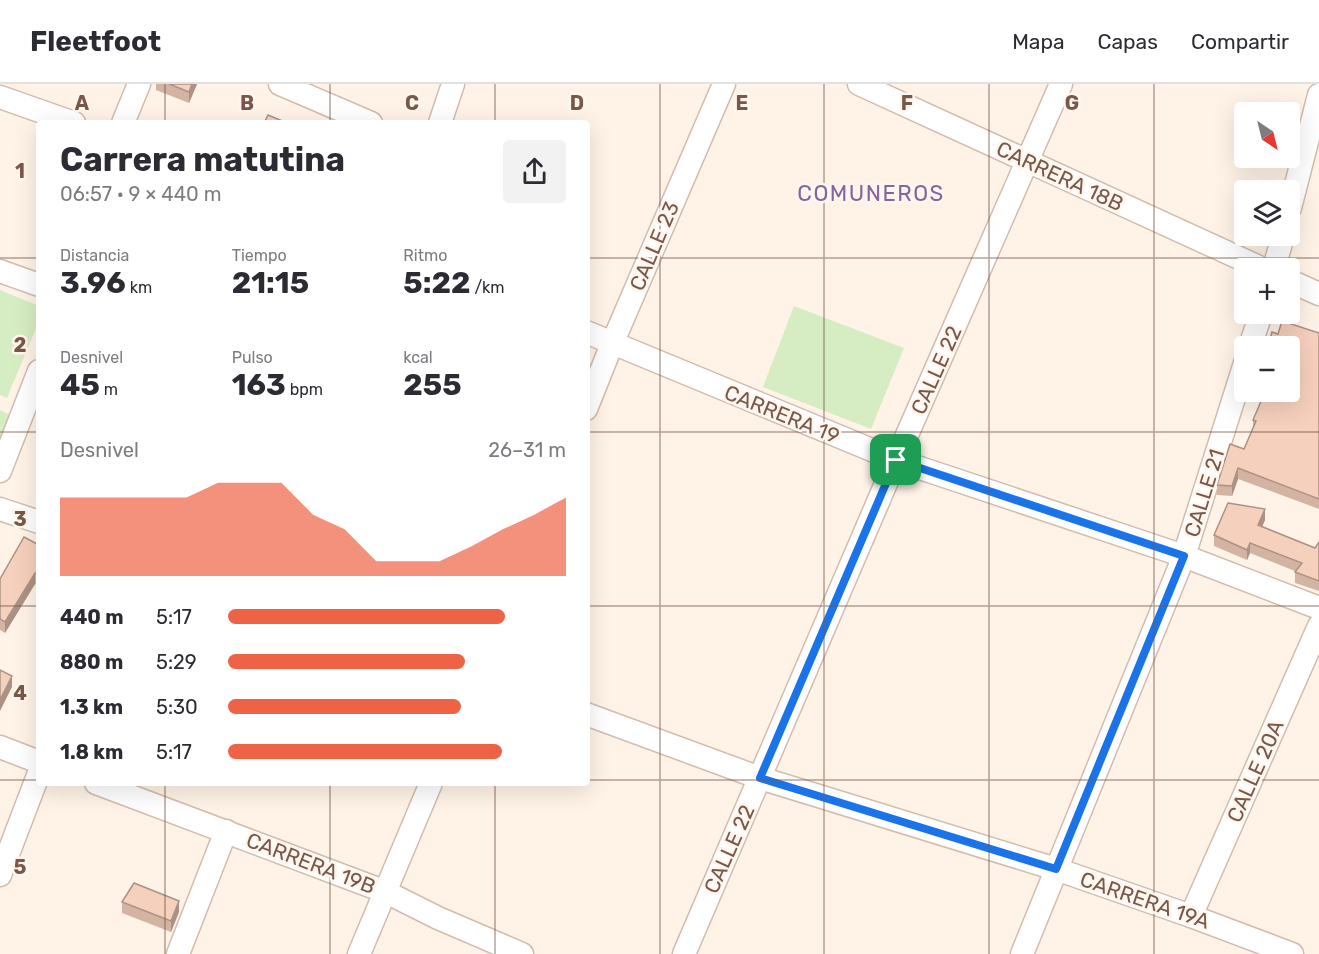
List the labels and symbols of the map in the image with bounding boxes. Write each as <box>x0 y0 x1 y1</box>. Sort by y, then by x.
text: A <box>75 91 90 115</box>
text: B <box>240 91 254 115</box>
text: C <box>405 91 419 115</box>
text: D <box>570 91 584 115</box>
text: E <box>736 91 748 115</box>
text: F <box>901 91 913 115</box>
text: G <box>1065 91 1079 115</box>
north arrow <box>1234 102 1300 168</box>
street label: CARRERA 18B <box>993 136 1127 216</box>
text: 1 <box>15 159 25 183</box>
district label: COMUNEROS <box>797 180 945 207</box>
street label: CALLE 23 <box>624 198 684 294</box>
street label: CALLE 22 <box>905 322 967 418</box>
text: 2 <box>14 333 27 357</box>
street label: CARRERA 19 <box>721 380 843 448</box>
pin <box>870 434 921 485</box>
street label: CALLE 21 <box>1179 446 1229 540</box>
text: 3 <box>13 507 27 531</box>
text: 4 <box>13 681 27 705</box>
street label: CALLE 20A <box>1221 716 1289 826</box>
street label: CALLE 22 <box>698 801 760 897</box>
street label: CARRERA 19B <box>243 827 379 899</box>
text: 5 <box>14 855 27 879</box>
street label: CARRERA 19A <box>1077 866 1213 934</box>

